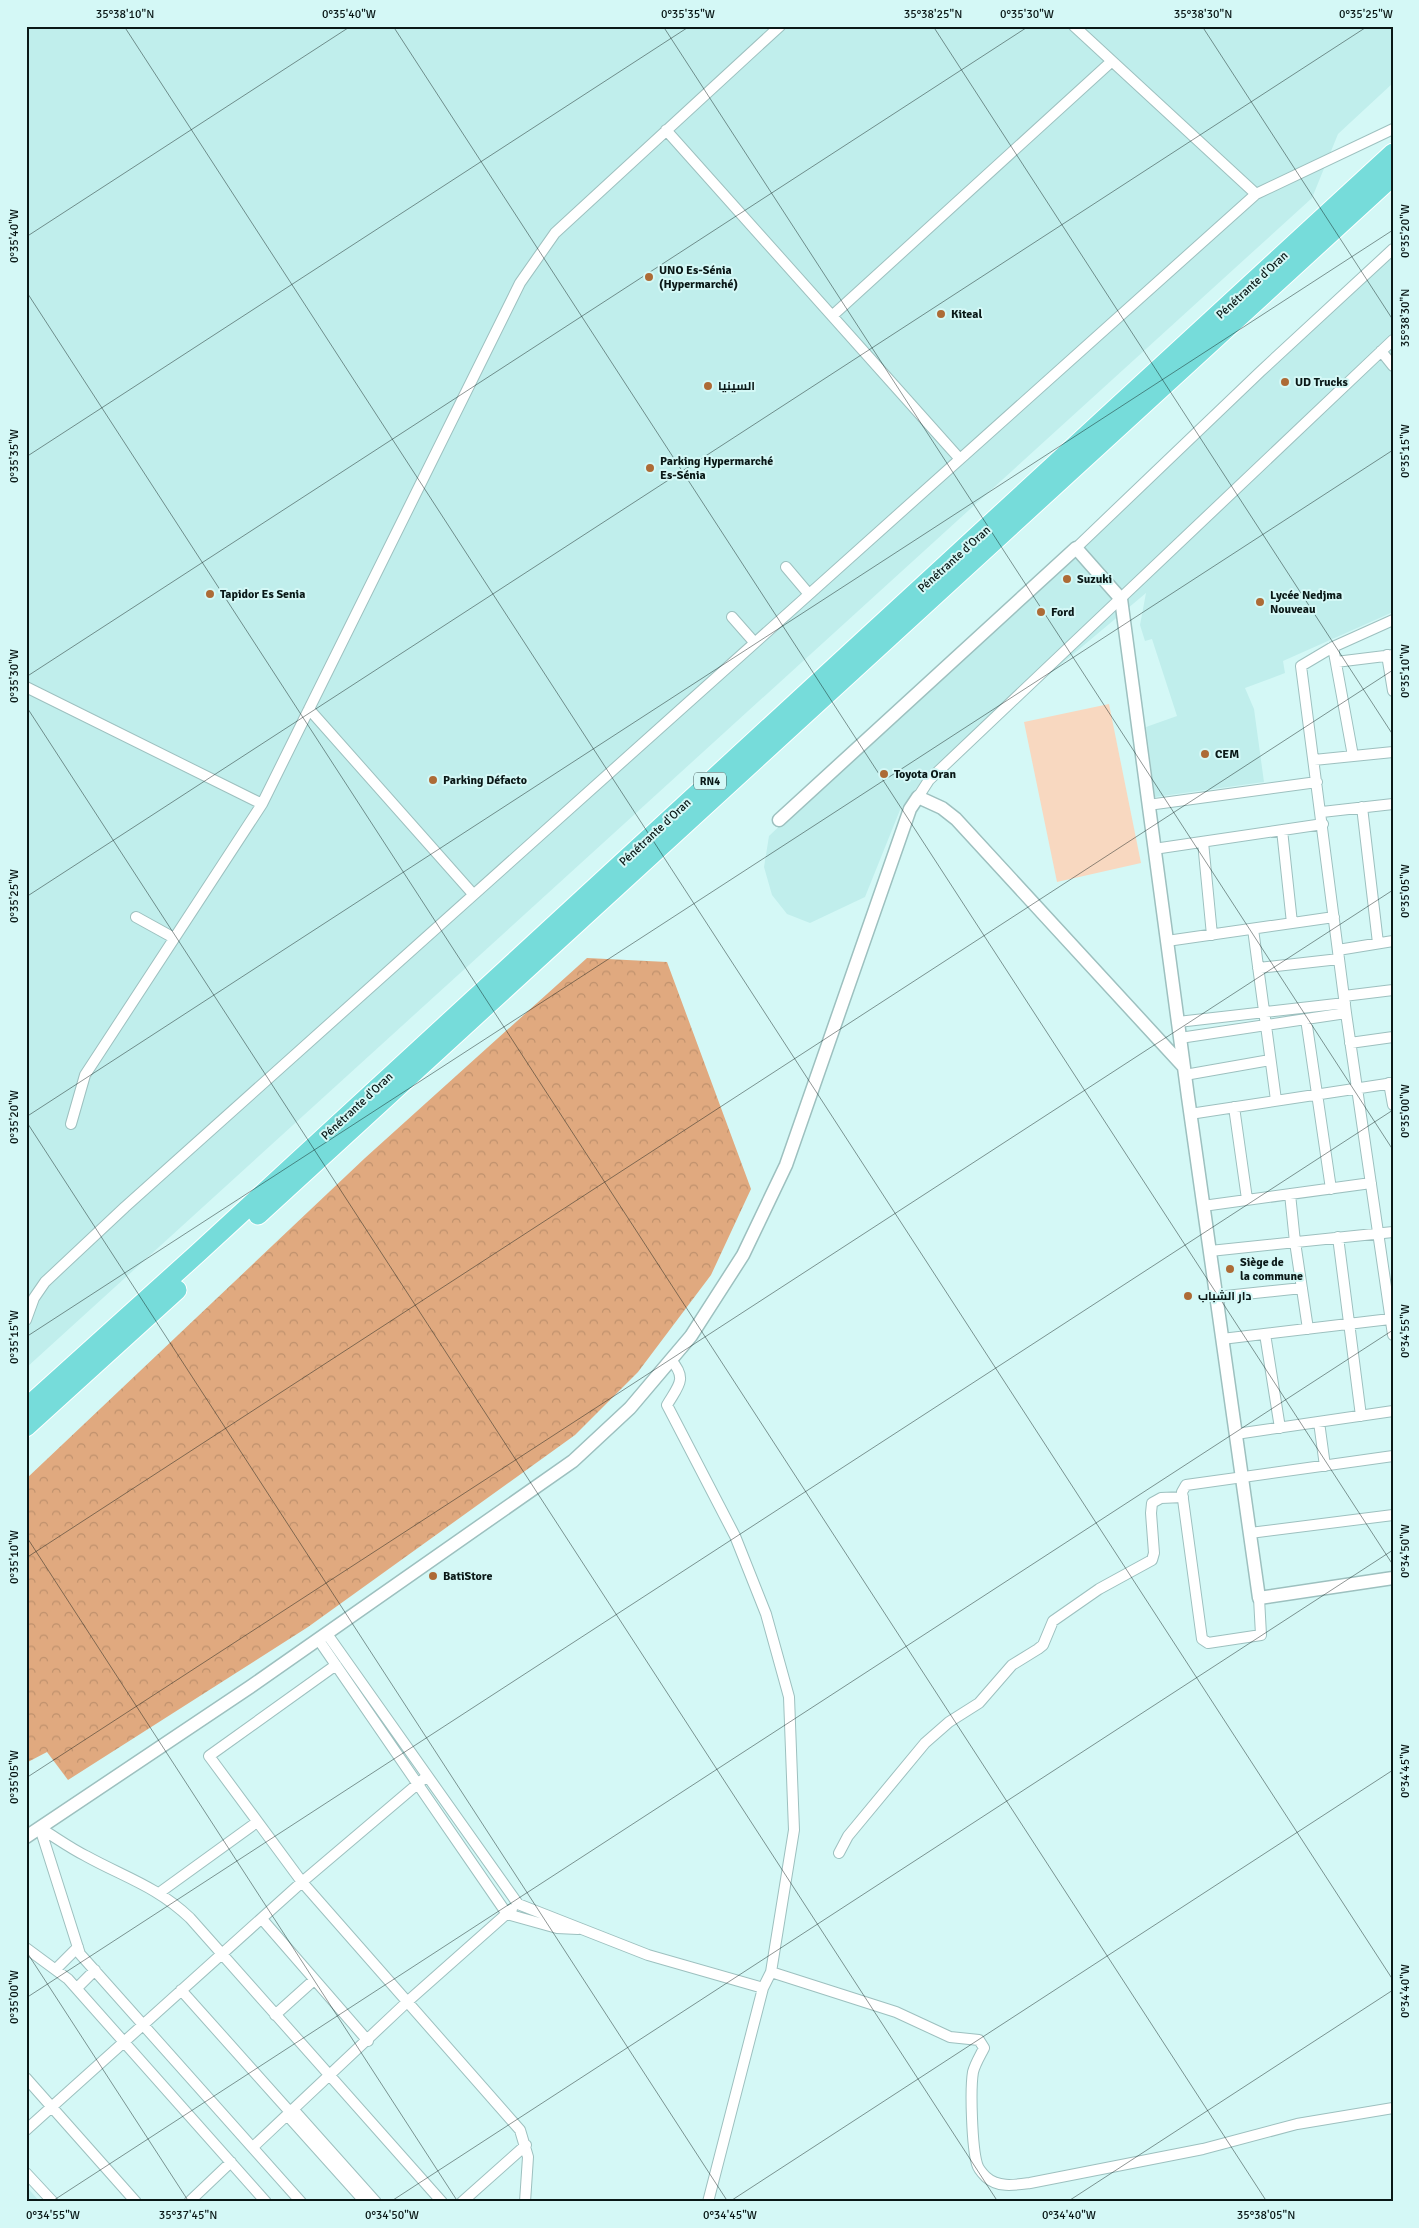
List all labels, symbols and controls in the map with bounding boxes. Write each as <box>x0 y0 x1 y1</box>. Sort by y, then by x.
text: 35°38'10"N <box>96 7 154 22</box>
text: 0°35'40"W <box>322 7 376 22</box>
text: 0°35'35"W <box>661 7 715 22</box>
text: 35°38'25"N <box>904 7 962 22</box>
text: 0°35'30"W <box>1000 7 1054 22</box>
text: 35°38'30"N <box>1174 7 1232 22</box>
text: 0°35'25"W <box>1339 7 1393 22</box>
text: 0°35'20"W <box>1398 204 1413 258</box>
text: 0°35'40"W <box>7 209 22 263</box>
street label: Pénétrante d'Oran <box>1213 248 1291 322</box>
place label: UNO Es-Sénia (Hypermarché) <box>659 263 738 292</box>
marker: UNO Es-Sénia (Hypermarché) <box>643 271 655 283</box>
text: 35°38'30"N <box>1398 289 1413 347</box>
place label: Kiteal <box>951 307 982 322</box>
marker: Kiteal <box>935 308 947 320</box>
place label: UD Trucks <box>1295 375 1349 390</box>
marker: UD Trucks <box>1279 376 1291 388</box>
place label: السينيا <box>718 379 755 394</box>
marker: السينيا <box>702 380 714 392</box>
text: 0°35'15"W <box>1398 424 1413 478</box>
text: 0°35'35"W <box>7 429 22 483</box>
place label: Parking Hypermarché Es-Sénia <box>660 454 773 483</box>
marker: Parking Hypermarché Es-Sénia <box>644 462 656 474</box>
street label: Pénétrante d'Oran <box>915 523 994 596</box>
place label: Suzuki <box>1077 572 1112 587</box>
marker: Suzuki <box>1061 573 1073 585</box>
place label: Tapidor Es Senia <box>220 587 305 602</box>
marker: Tapidor Es Senia <box>204 588 216 600</box>
place label: Lycée Nedjma Nouveau <box>1270 588 1342 617</box>
marker: Lycée Nedjma Nouveau <box>1254 596 1266 608</box>
place label: Ford <box>1051 605 1075 620</box>
marker: Ford <box>1035 606 1047 618</box>
text: 0°35'10"W <box>1398 644 1413 698</box>
text: 0°35'30"W <box>7 649 22 703</box>
place label: CEM <box>1215 747 1239 762</box>
marker: CEM <box>1199 748 1211 760</box>
place label: Toyota Oran <box>894 767 956 782</box>
marker: Toyota Oran <box>878 768 890 780</box>
road number: RN4 <box>694 772 726 789</box>
place label: Parking Défacto <box>443 773 527 788</box>
marker: Parking Défacto <box>427 774 439 786</box>
street label: Pénétrante d'Oran <box>616 795 694 869</box>
text: 0°35'05"W <box>1398 864 1413 918</box>
text: 0°35'25"W <box>7 869 22 923</box>
street label: Pénétrante d'Oran <box>318 1069 396 1143</box>
text: 0°35'00"W <box>1398 1084 1413 1138</box>
text: 0°35'20"W <box>7 1090 22 1144</box>
place label: Siège de la commune <box>1240 1255 1303 1284</box>
marker: Siège de la commune <box>1224 1263 1236 1275</box>
place label: دار الشباب <box>1198 1289 1251 1304</box>
marker: دار الشباب <box>1182 1290 1194 1302</box>
text: 0°34'55"W <box>1398 1304 1413 1358</box>
text: 0°35'15"W <box>7 1310 22 1364</box>
text: 0°34'50"W <box>1398 1524 1413 1578</box>
text: 0°35'10"W <box>7 1530 22 1584</box>
place label: BatiStore <box>443 1569 492 1584</box>
marker: BatiStore <box>427 1570 439 1582</box>
text: 0°34'45"W <box>1398 1744 1413 1798</box>
text: 0°35'05"W <box>7 1750 22 1804</box>
text: 0°34'40"W <box>1398 1964 1413 2018</box>
text: 0°35'00"W <box>7 1970 22 2024</box>
text: 0°34'55"W <box>26 2208 80 2223</box>
text: 35°37'45"N <box>159 2208 217 2223</box>
text: 0°34'50"W <box>365 2208 419 2223</box>
text: 0°34'45"W <box>703 2208 757 2223</box>
text: 0°34'40"W <box>1042 2208 1096 2223</box>
text: 35°38'05"N <box>1237 2208 1295 2223</box>

